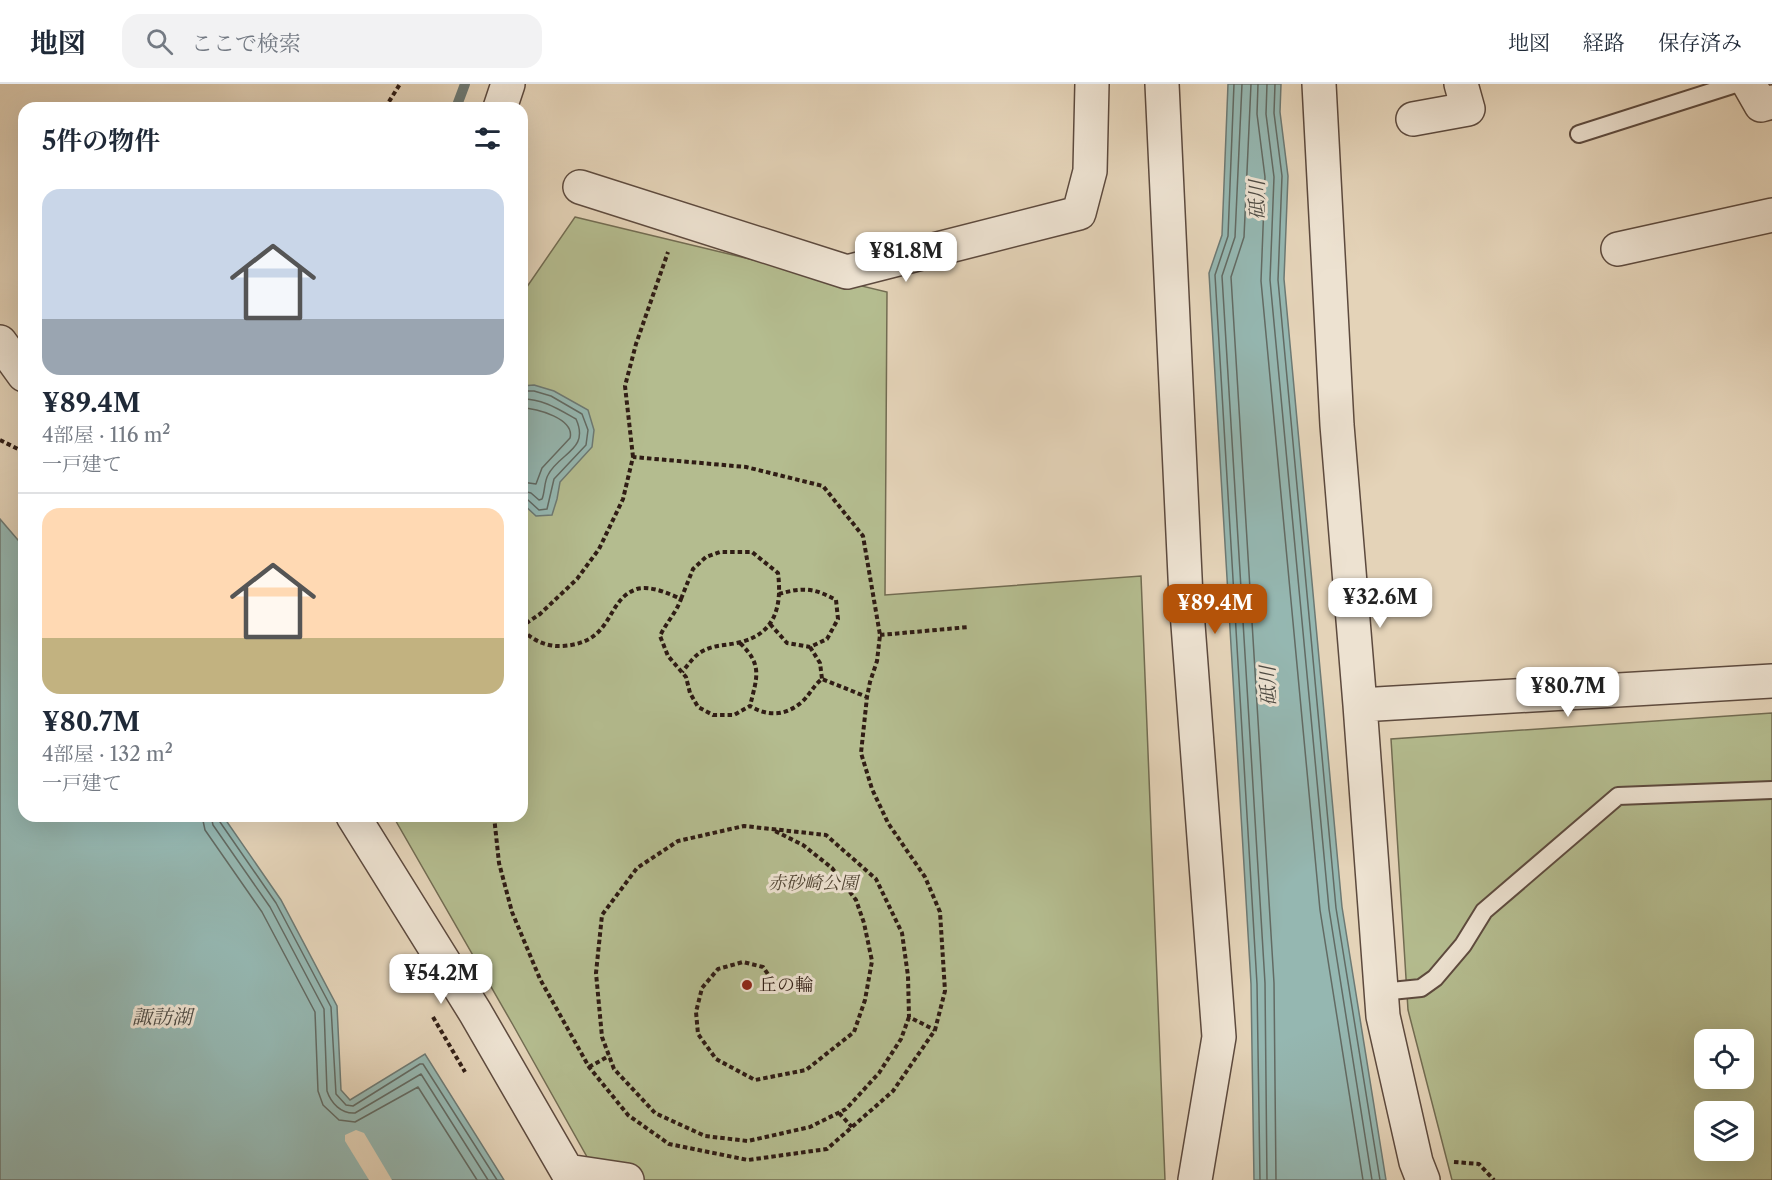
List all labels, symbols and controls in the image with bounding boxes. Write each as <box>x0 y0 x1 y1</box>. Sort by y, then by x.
search box <box>122 14 542 68</box>
icon: search <box>143 25 176 58</box>
text: 地図 <box>30 26 86 60</box>
text: ここで検索 <box>191 30 301 57</box>
text: 地図 <box>1508 30 1550 55</box>
text: 経路 <box>1583 30 1625 55</box>
text: 保存済み <box>1658 30 1742 55</box>
icon: filters <box>471 122 504 155</box>
text: 5件の物件 <box>42 125 160 157</box>
water label: 砥川 <box>1245 178 1269 220</box>
icon: home <box>219 228 327 336</box>
pin: ¥81.8M <box>857 232 955 283</box>
text: ¥81.8M <box>869 239 943 263</box>
text: ¥89.4M <box>42 387 141 419</box>
text: 4部屋 · 116 m² <box>42 423 171 447</box>
text: 一戸建て <box>42 452 122 476</box>
icon: home <box>219 547 327 655</box>
pin: ¥32.6M <box>1331 578 1429 629</box>
pin: ¥89.4M <box>1166 584 1264 635</box>
text: ¥32.6M <box>1342 585 1418 609</box>
text: ¥89.4M <box>1177 591 1253 615</box>
water label: 砥川 <box>1255 664 1281 706</box>
pin: ¥80.7M <box>1519 667 1617 718</box>
text: ¥80.7M <box>1530 674 1606 698</box>
text: ¥80.7M <box>42 706 140 738</box>
text: 4部屋 · 132 m² <box>42 742 173 766</box>
text: 一戸建て <box>42 771 122 795</box>
park label: 赤砂崎公園 <box>768 872 861 894</box>
pin: ¥54.2M <box>392 954 490 1005</box>
text: ¥54.2M <box>403 961 479 985</box>
place label: 丘の輪 <box>759 974 813 996</box>
marker: 丘の輪 <box>740 978 754 992</box>
water label: 諏訪湖 <box>132 1005 195 1029</box>
map controls <box>1694 1029 1754 1161</box>
button: locate <box>1694 1029 1754 1089</box>
button: layers <box>1694 1101 1754 1161</box>

